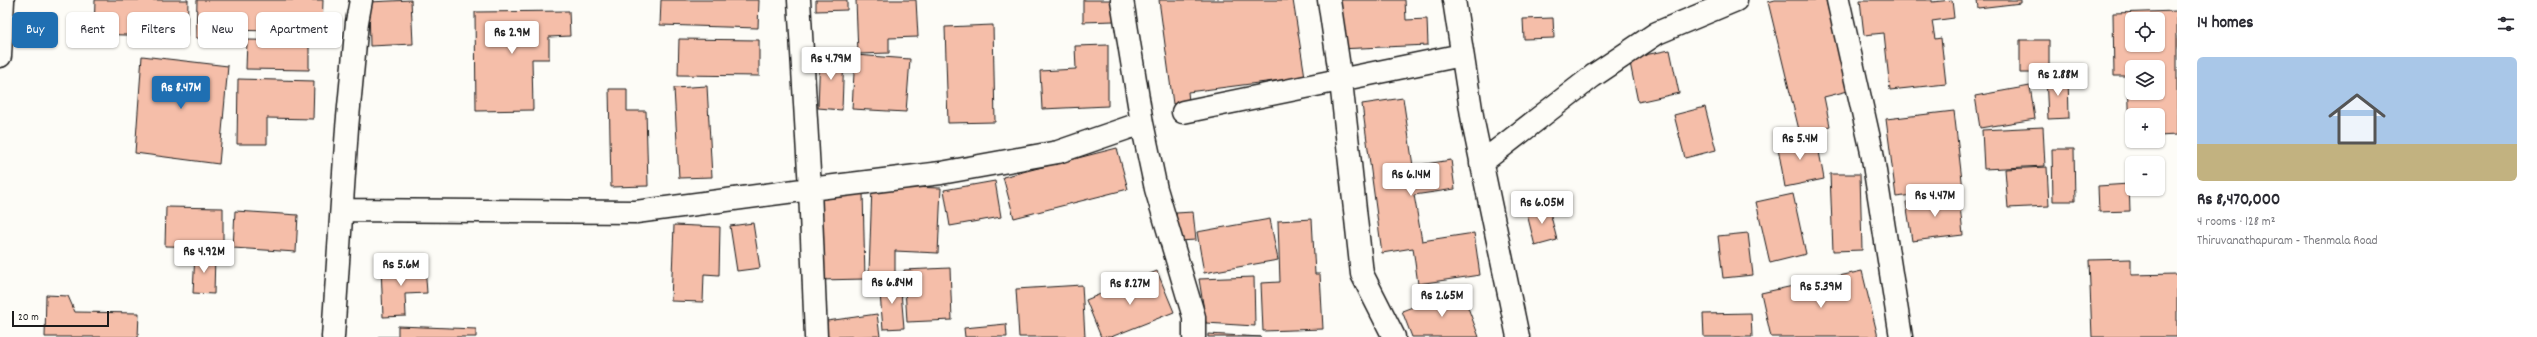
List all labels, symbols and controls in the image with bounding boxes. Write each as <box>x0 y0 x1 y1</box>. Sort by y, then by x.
chip: Buy <box>12 12 58 48</box>
chip: Rent <box>66 12 119 48</box>
chip: Filters <box>127 12 190 48</box>
chip: New <box>198 12 248 48</box>
chip: Apartment <box>256 12 342 48</box>
map controls <box>2125 12 2165 196</box>
button: locate <box>2125 12 2165 52</box>
text: 14 homes <box>2197 12 2253 36</box>
icon: filters <box>2495 13 2517 35</box>
pin: Rs 2.9M <box>475 21 549 55</box>
text: Rs 2.9M <box>494 24 530 43</box>
pin: Rs 4.79M <box>790 47 872 81</box>
text: Rs 4.79M <box>811 50 851 69</box>
button: layers <box>2125 60 2165 100</box>
pin: Rs 2.88M <box>2017 63 2099 97</box>
text: Rs 2.88M <box>2038 66 2078 85</box>
pin: Rs 8.47M <box>140 76 222 110</box>
text: Rs 8.47M <box>161 79 201 98</box>
icon: home <box>2321 83 2393 155</box>
button: + <box>2125 108 2165 148</box>
pin: Rs 5.4M <box>1763 127 1837 161</box>
text: Rs 5.4M <box>1782 130 1818 149</box>
button: − <box>2125 156 2165 196</box>
pin: Rs 6.14M <box>1370 163 1452 197</box>
text: Rs 6.14M <box>1391 166 1431 185</box>
pin: Rs 4.47M <box>1894 184 1976 218</box>
text: Rs 4.47M <box>1915 187 1955 206</box>
text: Rs 8,470,000 <box>2197 189 2280 213</box>
pin: Rs 6.05M <box>1501 191 1583 225</box>
text: Rs 6.05M <box>1520 194 1564 213</box>
text: 4 rooms · 128 m² <box>2197 213 2275 232</box>
text: Thiruvanathapuram - Thenmala Road <box>2197 232 2378 251</box>
pin: Rs 4.92M <box>163 240 245 274</box>
text: Rs 4.92M <box>183 243 225 262</box>
pin: Rs 5.6M <box>364 253 438 287</box>
text: Rs 5.6M <box>383 256 419 275</box>
pin: Rs 6.84M <box>851 271 933 305</box>
pin: Rs 8.27M <box>1089 272 1171 306</box>
text: Rs 6.84M <box>871 274 913 293</box>
text: Rs 8.27M <box>1110 275 1150 294</box>
pin: Rs 5.39M <box>1780 275 1862 309</box>
text: Rs 5.39M <box>1800 278 1842 297</box>
pin: Rs 2.65M <box>1401 284 1483 318</box>
text: Rs 2.65M <box>1421 287 1463 306</box>
scale bar <box>12 309 109 328</box>
text: 20 m <box>18 310 39 326</box>

